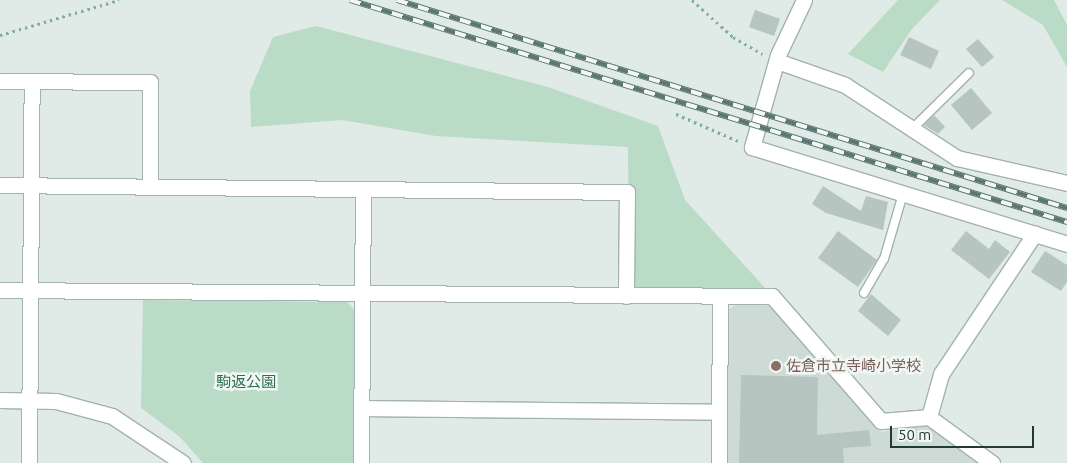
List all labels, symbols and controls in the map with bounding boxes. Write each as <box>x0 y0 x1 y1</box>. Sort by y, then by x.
place label: 佐倉市立寺崎小学校 <box>786 357 921 375</box>
marker: 佐倉市立寺崎小学校 <box>770 360 782 372</box>
park label: 駒返公園 <box>216 373 276 391</box>
scale bar <box>892 416 1036 448</box>
text: 50 m <box>898 426 931 443</box>

